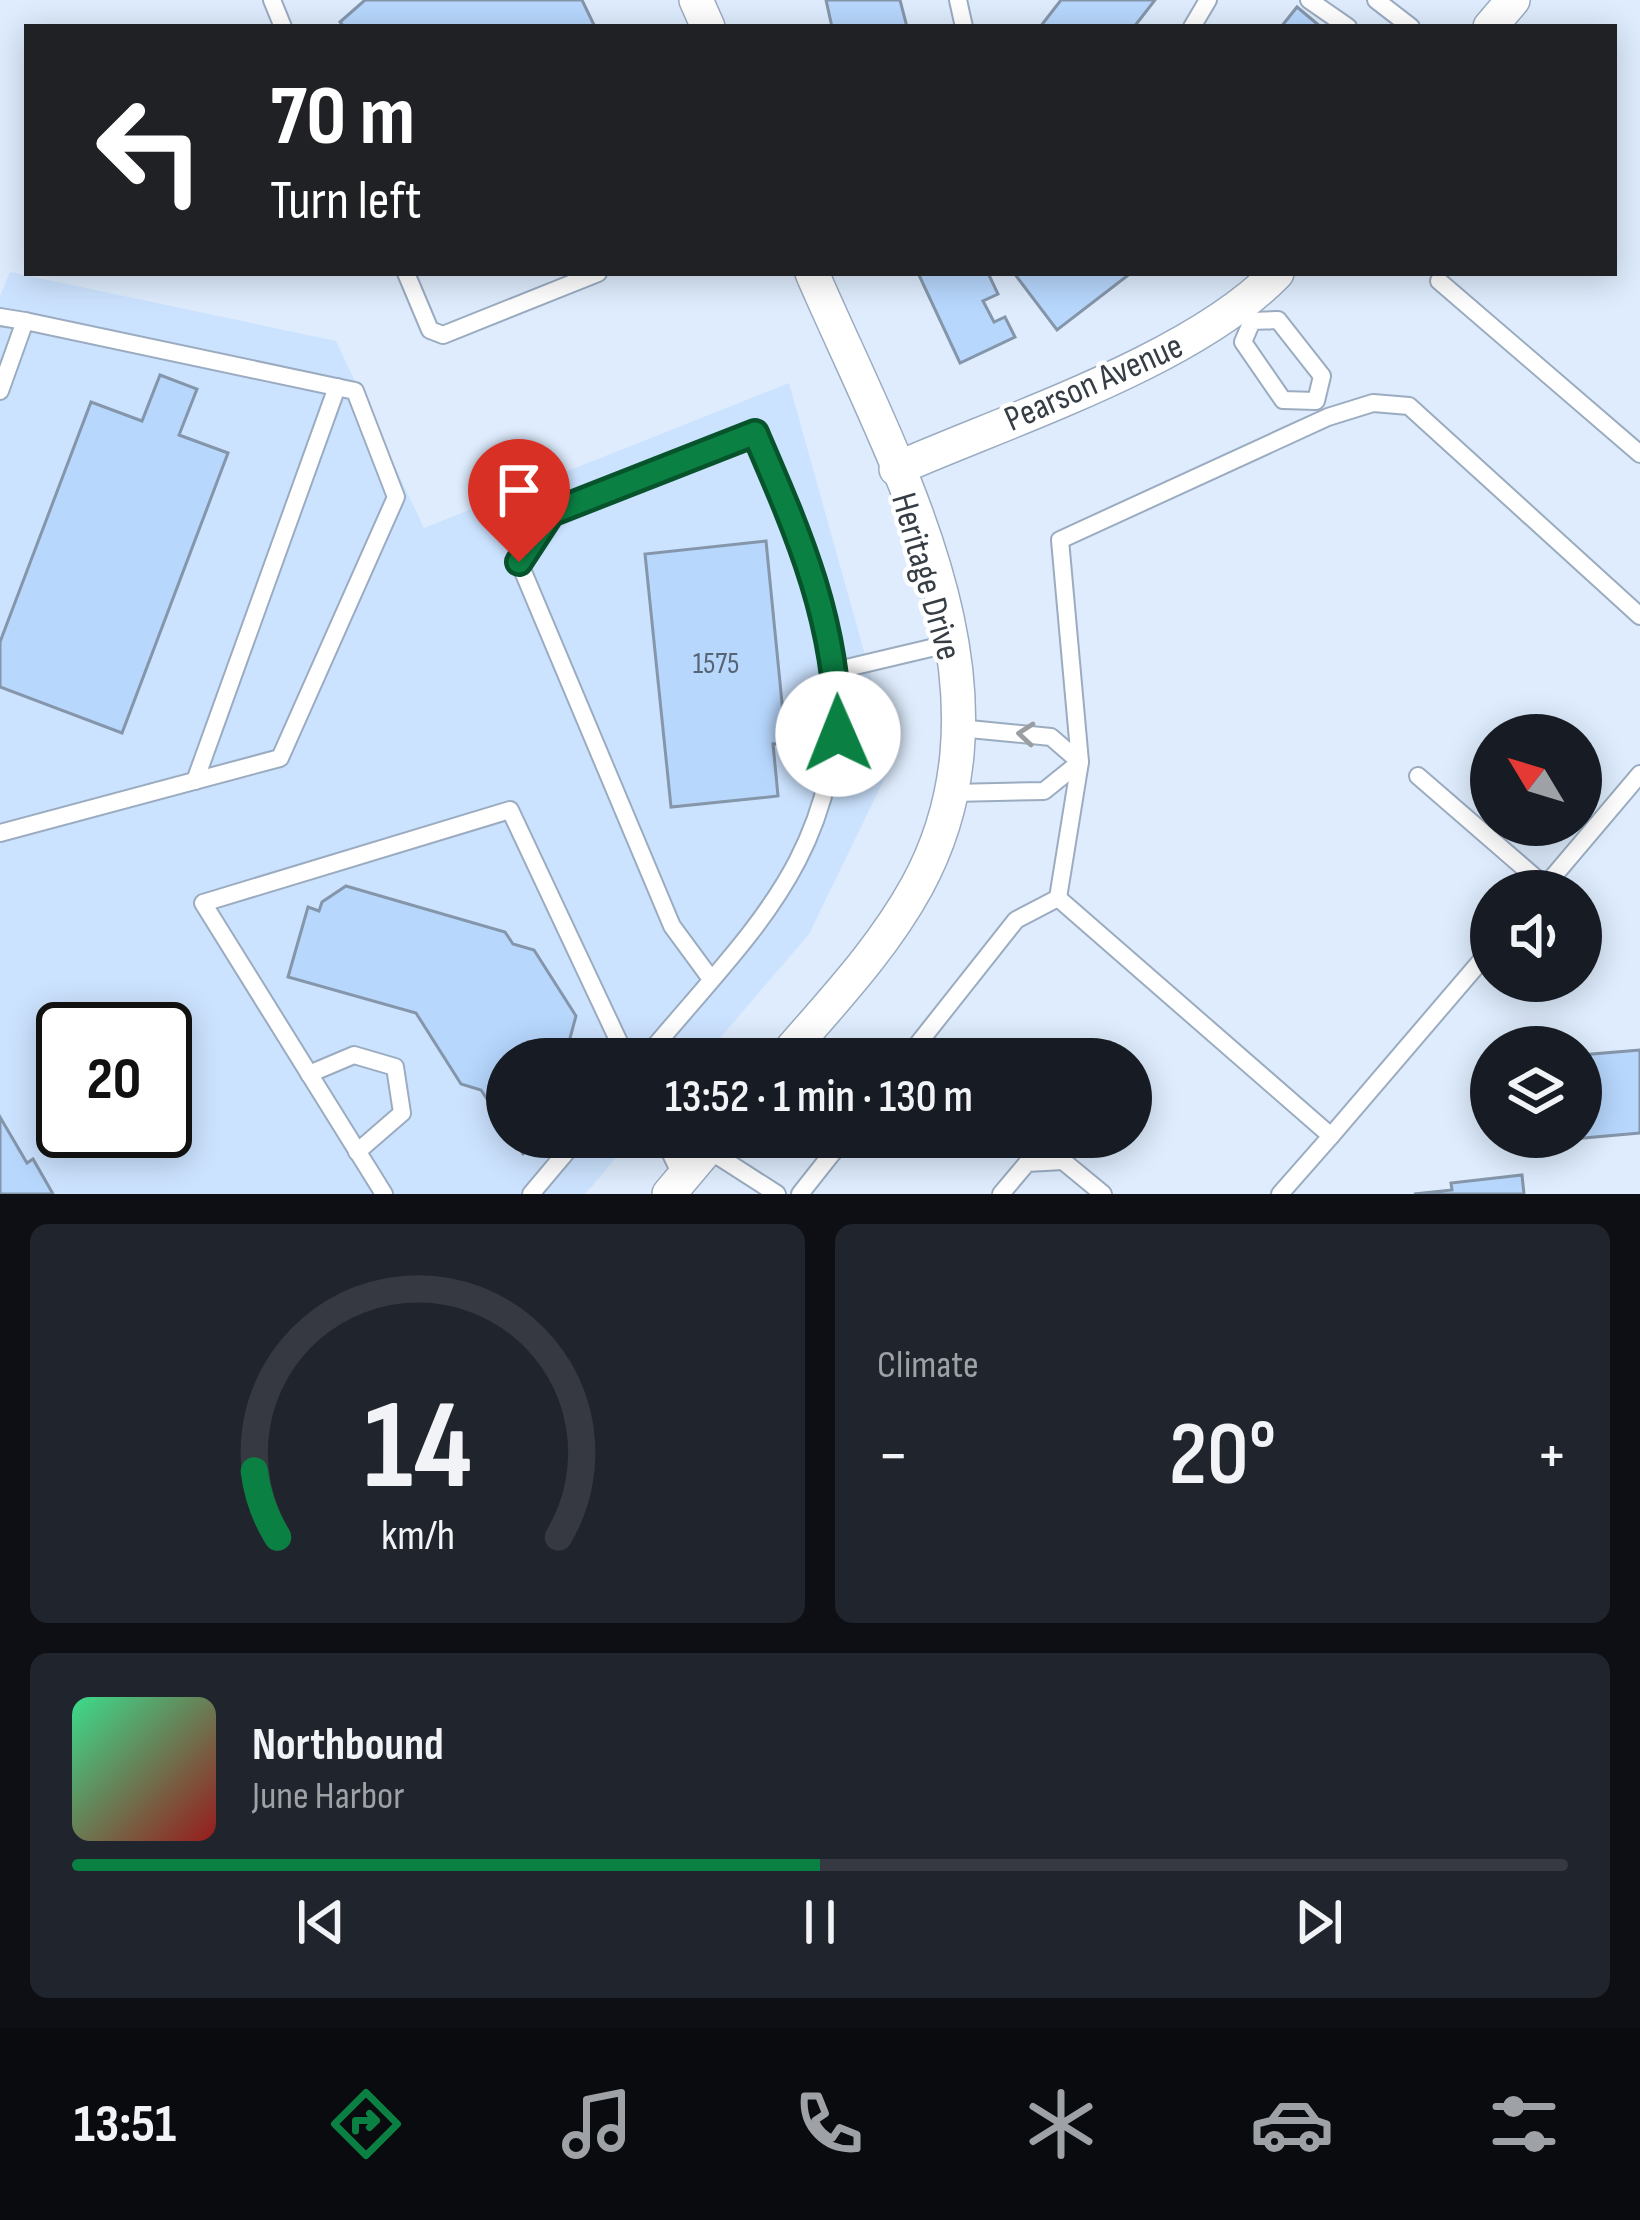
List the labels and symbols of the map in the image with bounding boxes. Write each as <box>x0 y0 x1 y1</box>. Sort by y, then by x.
street label: Pearson Avenue <box>998 325 1190 442</box>
pin <box>468 439 570 562</box>
street label: Heritage Drive <box>881 488 970 665</box>
house number: 1575 <box>693 646 739 682</box>
position arrow <box>775 671 901 797</box>
north arrow <box>1470 714 1602 846</box>
one-way arrow <box>1016 722 1035 747</box>
speed limit sign: 20 <box>36 1002 192 1158</box>

